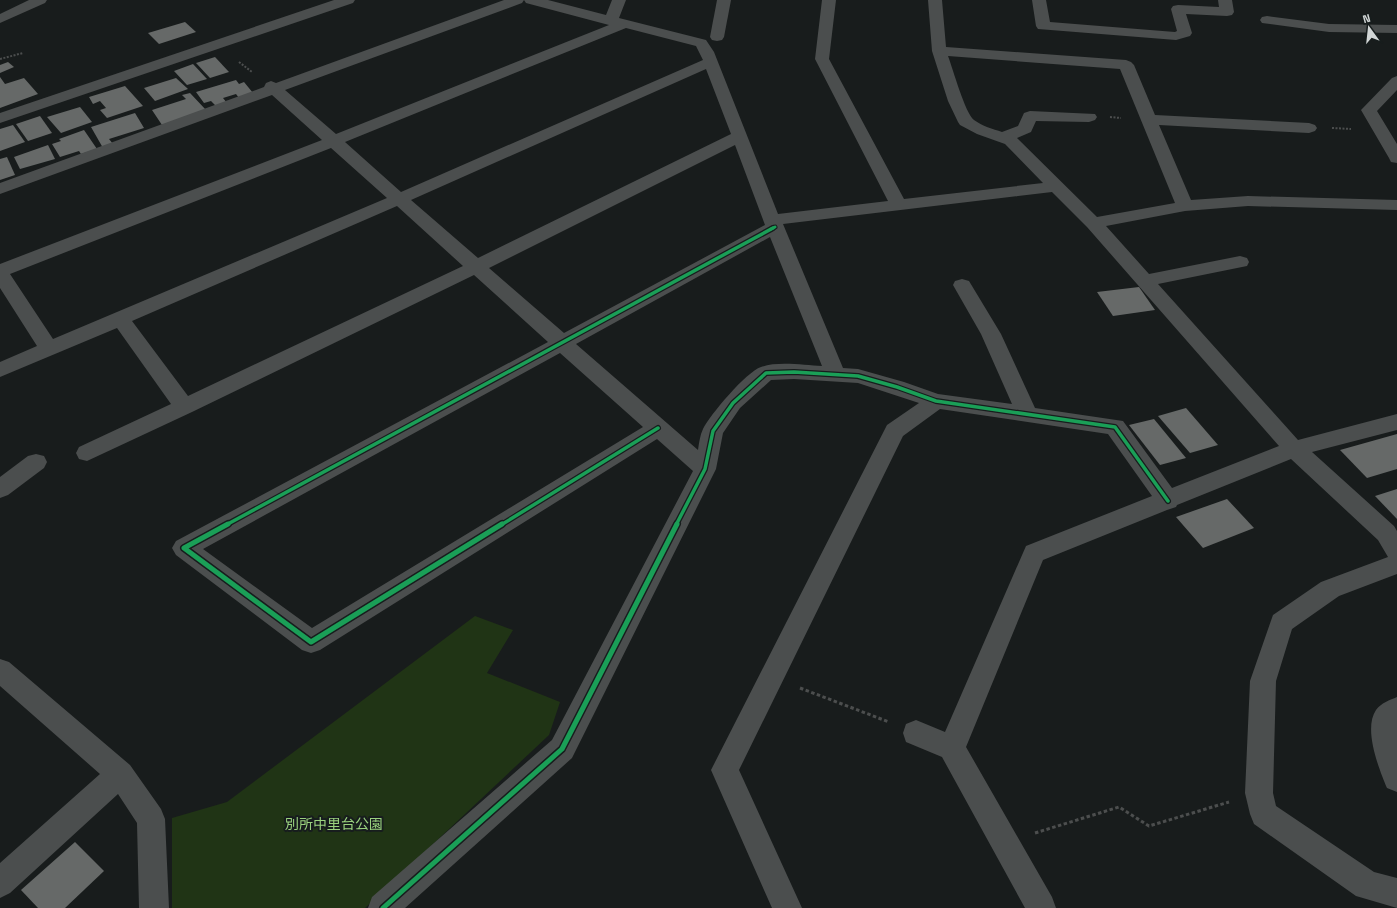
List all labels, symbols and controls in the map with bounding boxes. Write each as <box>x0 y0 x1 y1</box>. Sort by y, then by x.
north arrow <box>1349 8 1389 48</box>
text: N <box>1361 11 1372 26</box>
park label: 別所中里台公園 <box>285 815 383 833</box>

